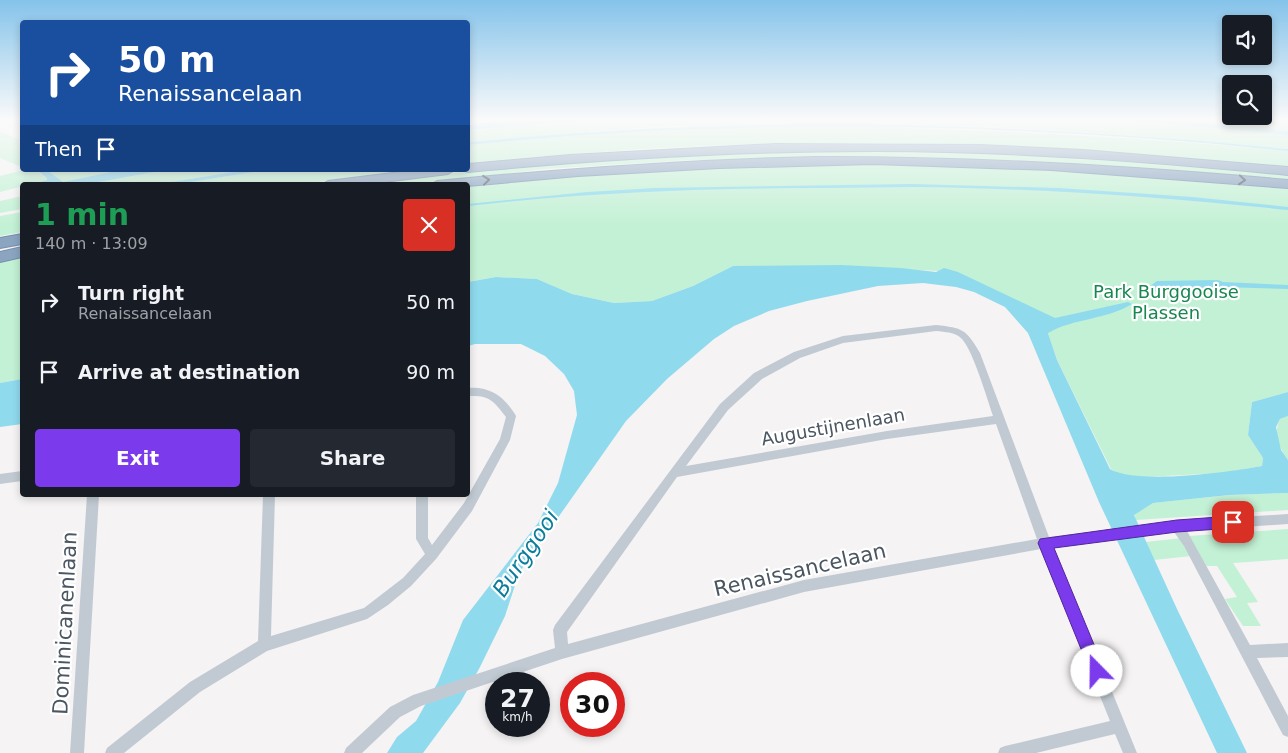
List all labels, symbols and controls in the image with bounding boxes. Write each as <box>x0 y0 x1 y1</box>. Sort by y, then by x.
map controls <box>1222 15 1272 125</box>
button: sound <box>1222 15 1272 65</box>
icon: right <box>35 40 100 105</box>
text: 50 m <box>118 40 215 80</box>
button: search <box>1222 75 1272 125</box>
text: Renaissancelaan <box>118 81 302 106</box>
icon: arrive <box>92 135 120 163</box>
text: Then <box>35 138 82 160</box>
one-way arrow <box>1238 174 1246 185</box>
one-way arrow <box>482 175 490 186</box>
text: 1 min <box>35 197 129 232</box>
button: close <box>403 199 455 251</box>
text: 140 m · 13:09 <box>35 234 148 253</box>
park label: Park Burggooise Plassen <box>1093 281 1239 323</box>
text: Turn right <box>78 282 184 304</box>
icon: right <box>35 288 63 316</box>
text: 50 m <box>406 291 455 313</box>
text: Renaissancelaan <box>78 304 212 323</box>
icon: arrive <box>35 358 63 386</box>
text: Arrive at destination <box>78 361 300 383</box>
text: 90 m <box>406 361 455 383</box>
street label: Augustijnenlaan <box>760 404 906 449</box>
button: Exit <box>35 429 240 487</box>
button: Share <box>250 429 455 487</box>
pin <box>1212 501 1254 543</box>
water label: Burggooi <box>487 505 563 601</box>
icon: arrive <box>1219 508 1247 536</box>
street label: Dominicanenlaan <box>48 531 82 715</box>
street label: Renaissancelaan <box>712 539 888 601</box>
position arrow <box>1070 644 1122 696</box>
speed limit sign: 30 <box>560 672 625 737</box>
text: 27 <box>500 684 535 713</box>
text: km/h <box>502 710 533 724</box>

